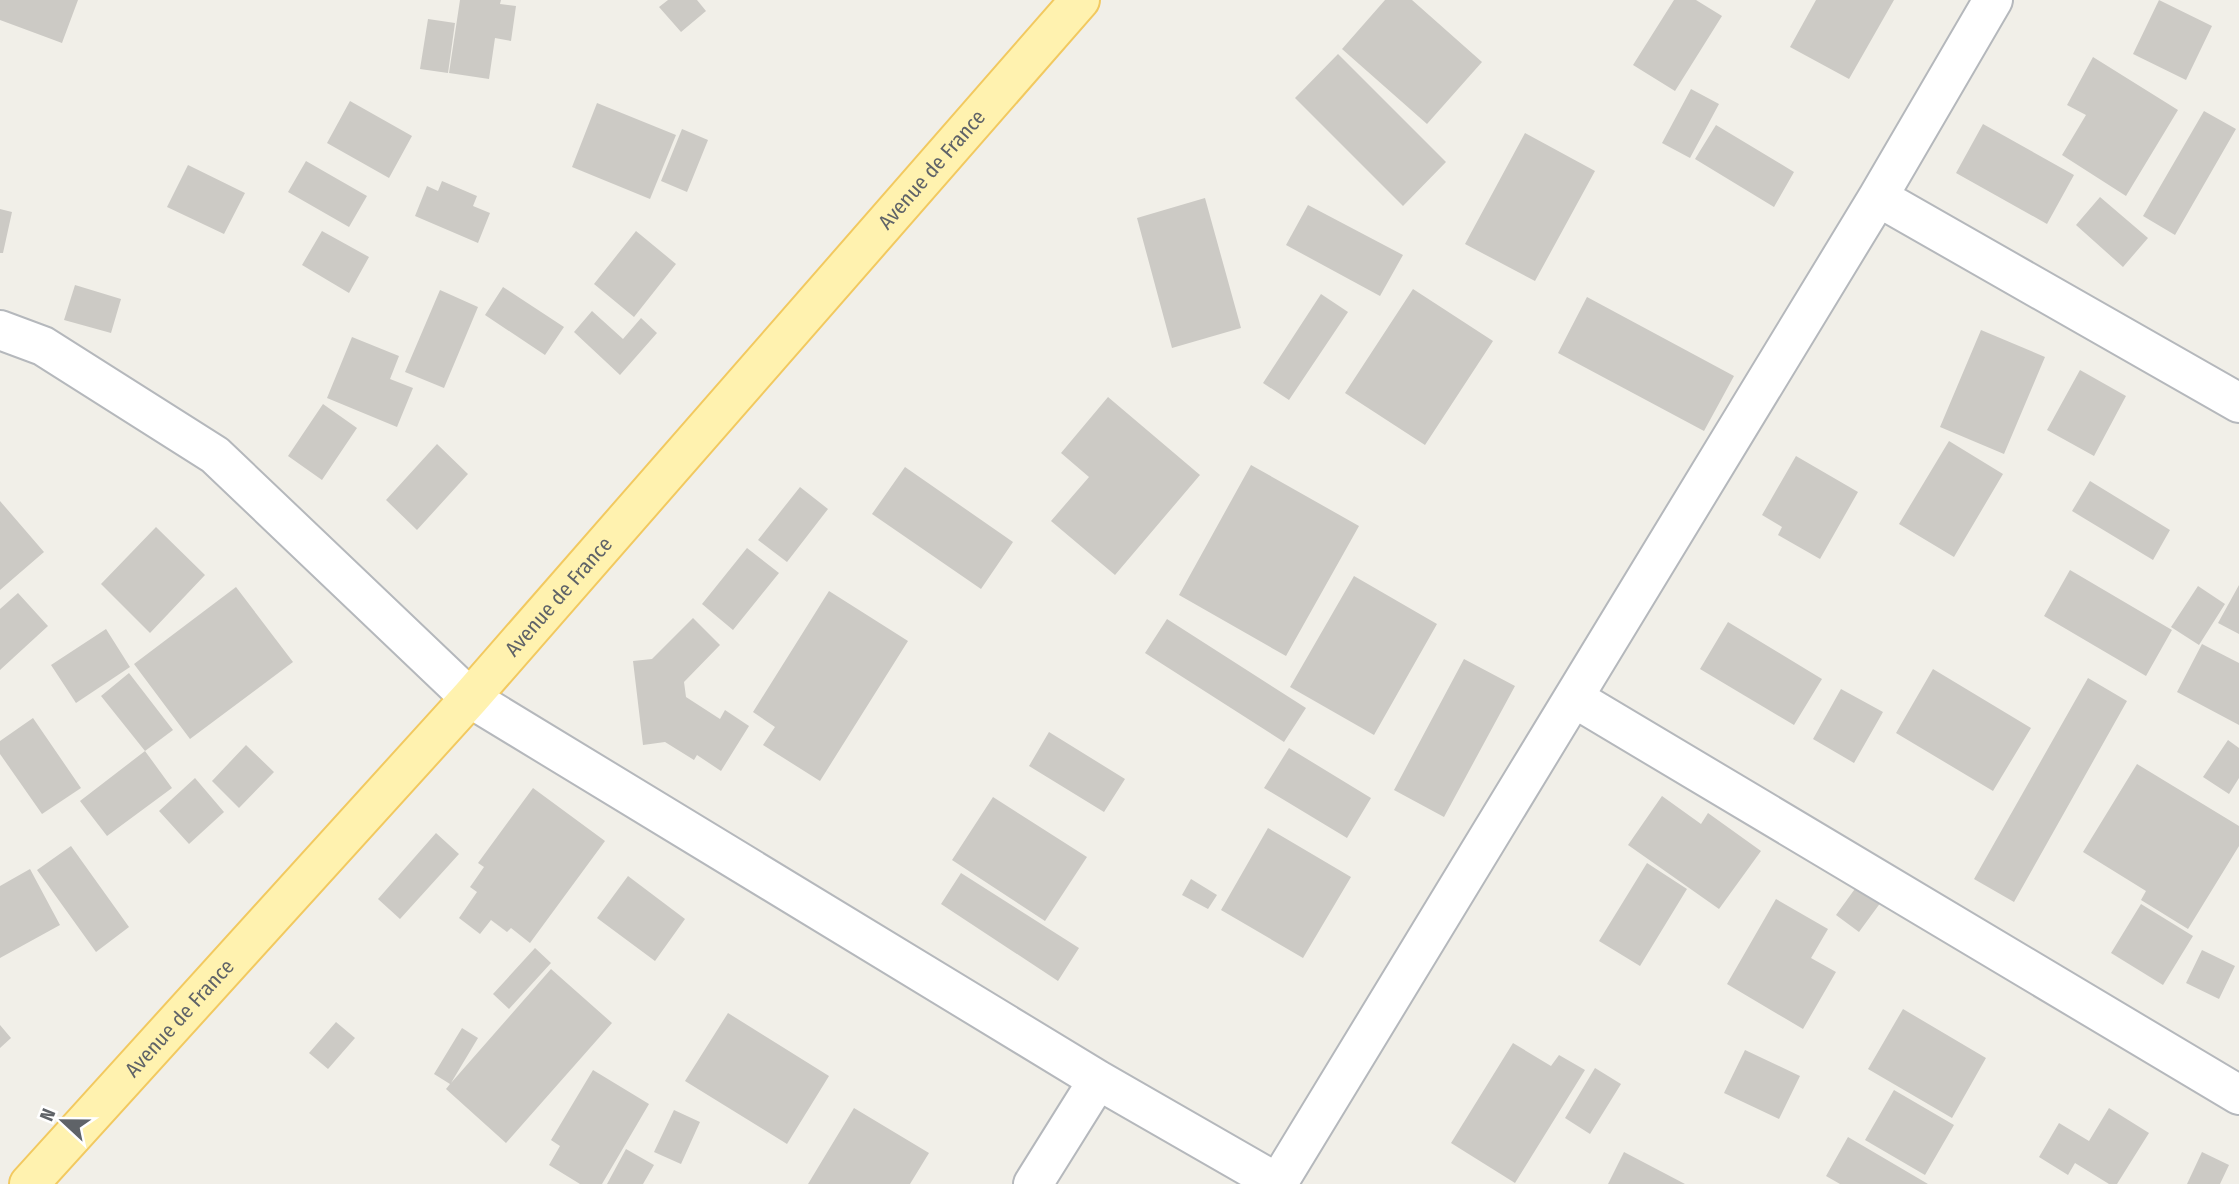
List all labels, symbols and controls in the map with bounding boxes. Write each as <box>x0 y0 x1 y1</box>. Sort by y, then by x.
street label: Avenue de France <box>873 105 991 235</box>
street label: Avenue de France <box>499 531 618 662</box>
street label: Avenue de France <box>119 954 240 1082</box>
north arrow <box>28 1086 98 1156</box>
text: N <box>35 1105 60 1124</box>

